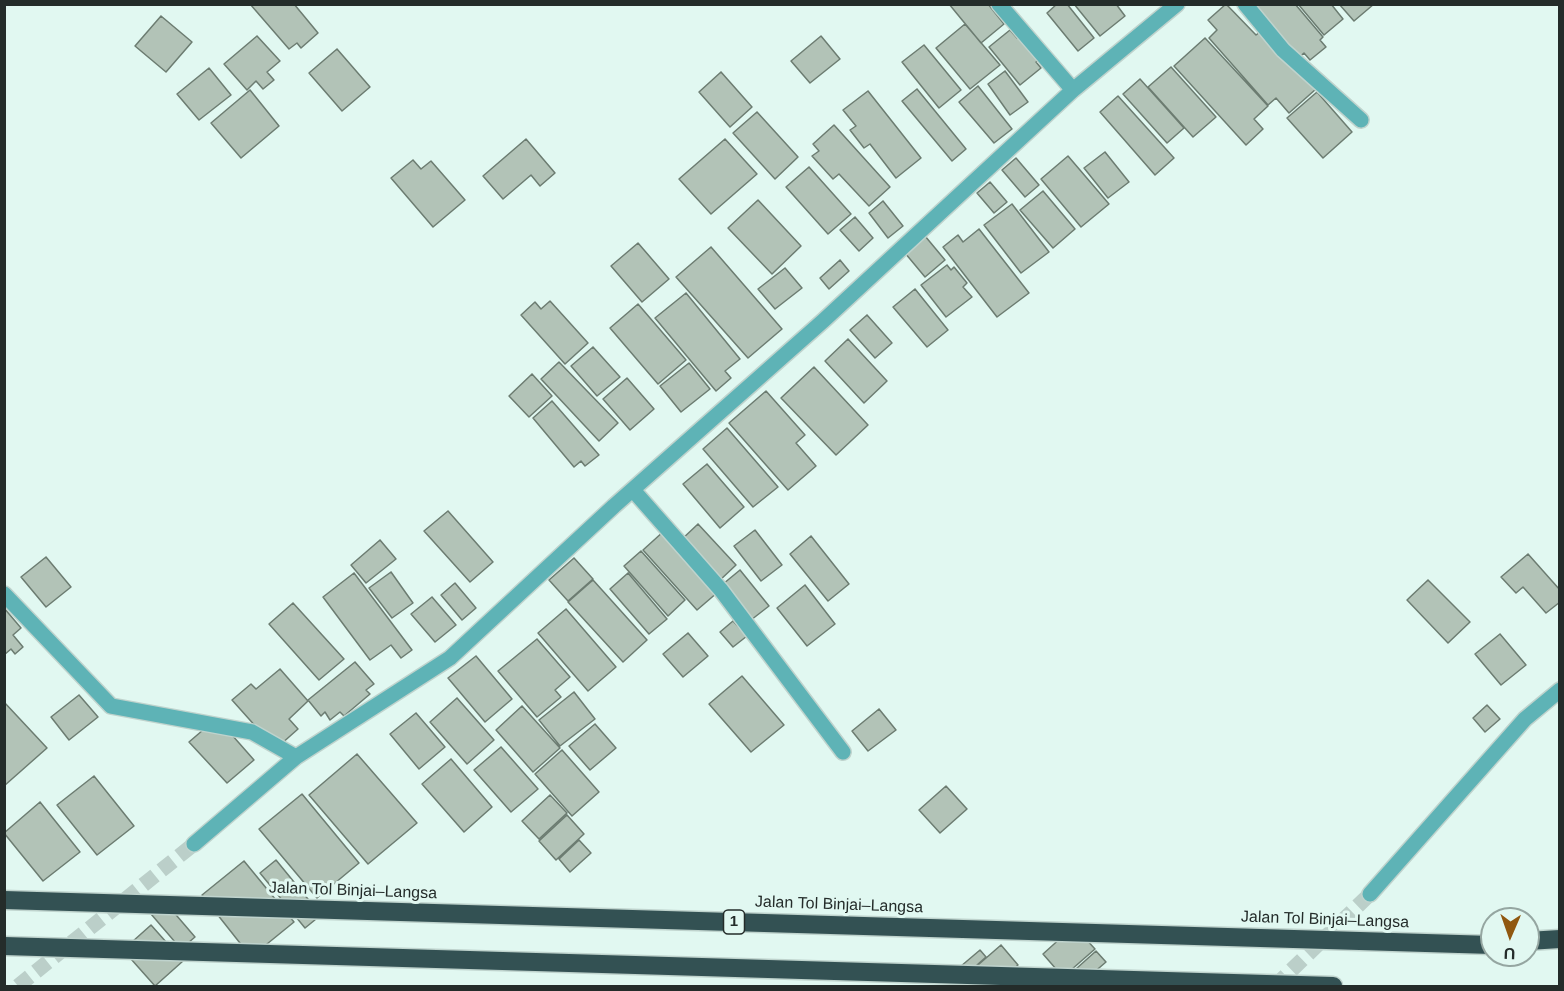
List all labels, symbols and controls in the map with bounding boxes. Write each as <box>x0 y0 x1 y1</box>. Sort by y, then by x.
street label: Jalan Tol Binjai–Langsa <box>269 878 437 904</box>
street label: Jalan Tol Binjai–Langsa <box>755 892 923 918</box>
street label: Jalan Tol Binjai–Langsa <box>1241 907 1409 933</box>
north arrow <box>1480 907 1540 967</box>
road number: 1 <box>724 910 744 934</box>
text: U <box>1503 945 1515 962</box>

